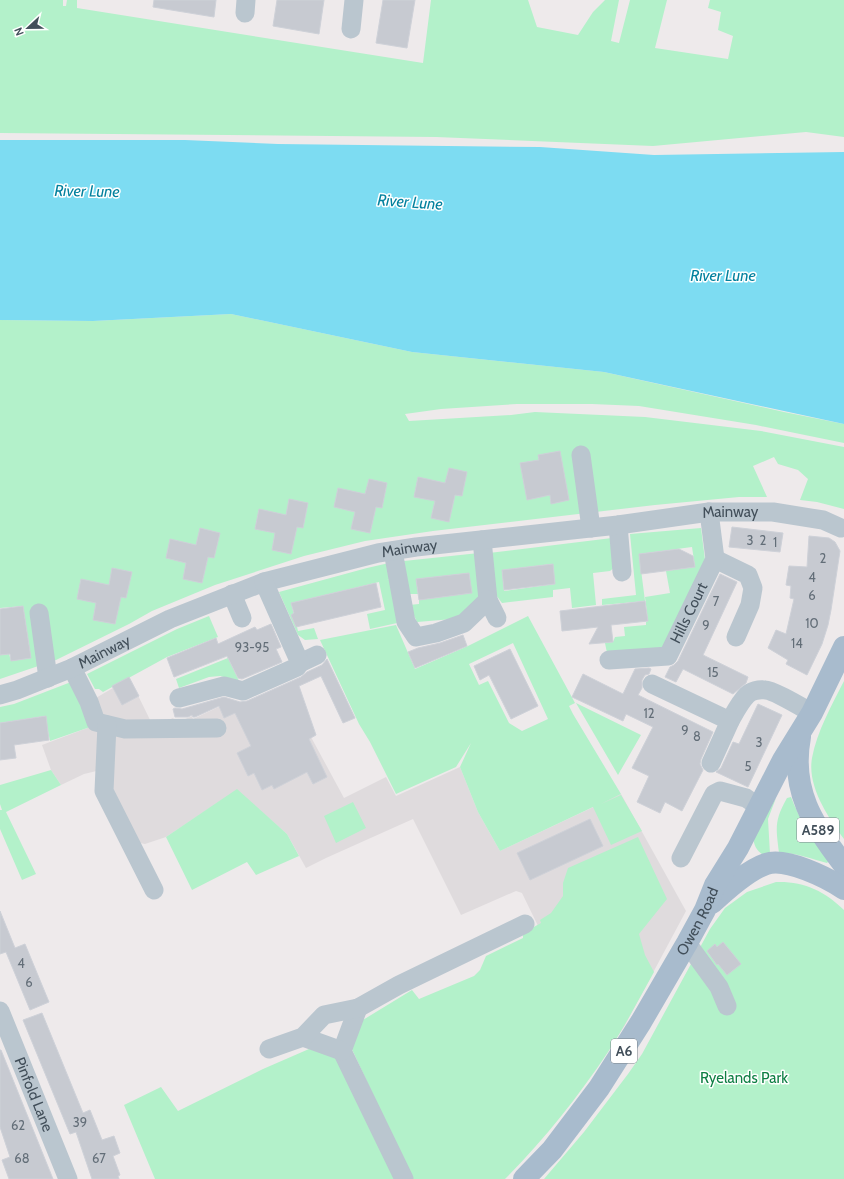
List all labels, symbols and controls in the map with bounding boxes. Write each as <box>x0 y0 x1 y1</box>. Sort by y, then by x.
north arrow <box>8 8 48 48</box>
text: N <box>11 26 27 38</box>
water label: River Lune <box>54 181 120 201</box>
water label: River Lune <box>377 190 443 214</box>
water label: River Lune <box>690 266 756 285</box>
street label: Mainway <box>701 502 759 522</box>
house number: 3 <box>746 532 754 548</box>
house number: 2 <box>760 532 767 548</box>
house number: 1 <box>773 534 777 550</box>
street label: Mainway <box>380 536 439 561</box>
house number: 2 <box>820 550 827 566</box>
house number: 4 <box>808 569 816 585</box>
street label: Hills Court <box>667 580 711 646</box>
house number: 6 <box>808 587 816 603</box>
house number: 7 <box>713 593 720 609</box>
house number: 10 <box>805 615 819 631</box>
house number: 9 <box>702 617 710 633</box>
street label: Mainway <box>75 631 134 672</box>
house number: 14 <box>791 635 803 651</box>
house number: 93-95 <box>235 639 269 655</box>
house number: 15 <box>707 664 719 680</box>
house number: 12 <box>643 705 655 721</box>
house number: 9 <box>681 722 689 738</box>
house number: 8 <box>693 728 701 744</box>
house number: 3 <box>755 734 763 750</box>
house number: 5 <box>744 758 752 774</box>
road number: A589 <box>797 818 839 842</box>
street label: Owen Road <box>673 885 722 959</box>
house number: 4 <box>17 955 25 971</box>
house number: 6 <box>25 974 33 990</box>
road number: A6 <box>611 1039 637 1063</box>
street label: Pinfold Lane <box>11 1054 57 1135</box>
park label: Ryelands Park <box>700 1069 788 1087</box>
house number: 39 <box>73 1114 87 1130</box>
house number: 62 <box>11 1117 25 1133</box>
house number: 68 <box>14 1150 30 1166</box>
house number: 67 <box>92 1150 106 1166</box>

